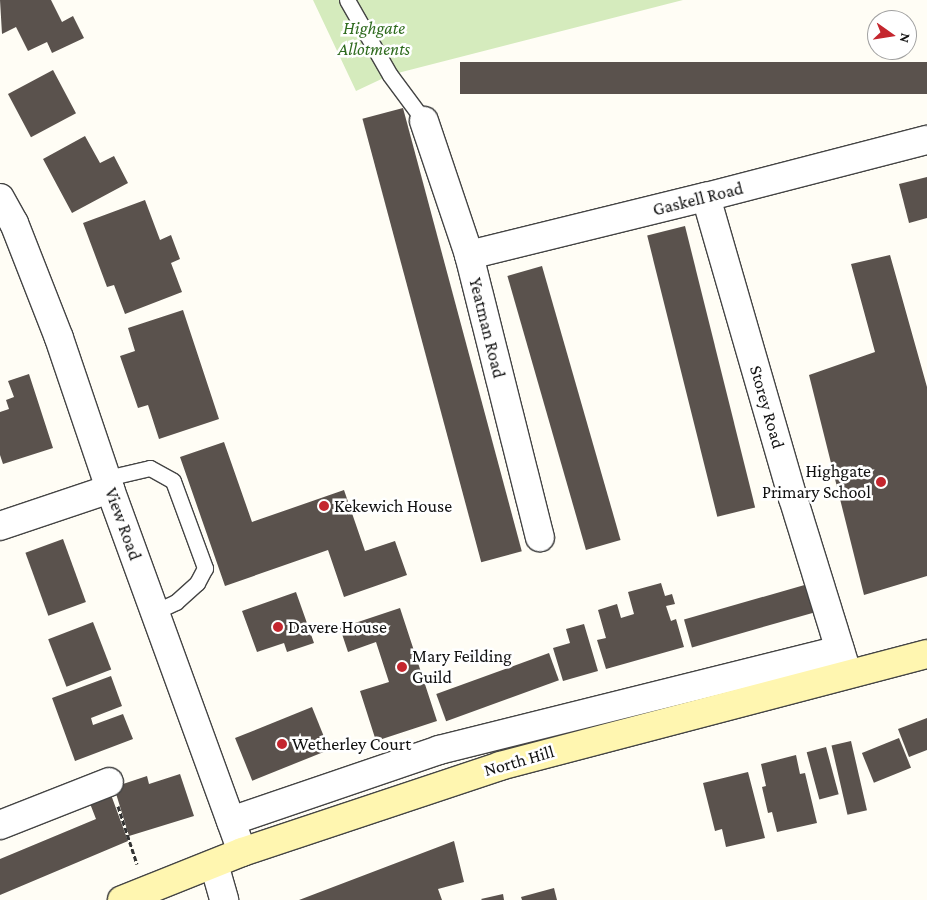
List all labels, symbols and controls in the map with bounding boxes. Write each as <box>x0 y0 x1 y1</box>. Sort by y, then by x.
north arrow <box>867 10 917 60</box>
park label: Highgate Allotments <box>338 18 410 60</box>
text: N <box>897 32 915 45</box>
street label: Gaskell Road <box>651 177 745 221</box>
street label: Yeatman Road <box>464 275 510 381</box>
street label: Storey Road <box>745 363 789 451</box>
place label: Highgate Primary School <box>762 461 871 504</box>
marker: Highgate Primary School <box>875 476 887 488</box>
street label: View Road <box>100 485 146 563</box>
place label: Kekewich House <box>334 495 452 517</box>
marker: Kekewich House <box>318 500 330 512</box>
place label: Davere House <box>288 616 387 638</box>
marker: Davere House <box>272 621 284 633</box>
place label: Mary Feilding Guild <box>412 646 512 689</box>
marker: Mary Feilding Guild <box>396 661 408 673</box>
place label: Wetherley Court <box>292 733 411 755</box>
marker: Wetherley Court <box>276 738 288 750</box>
street label: North Hill <box>481 741 557 781</box>

